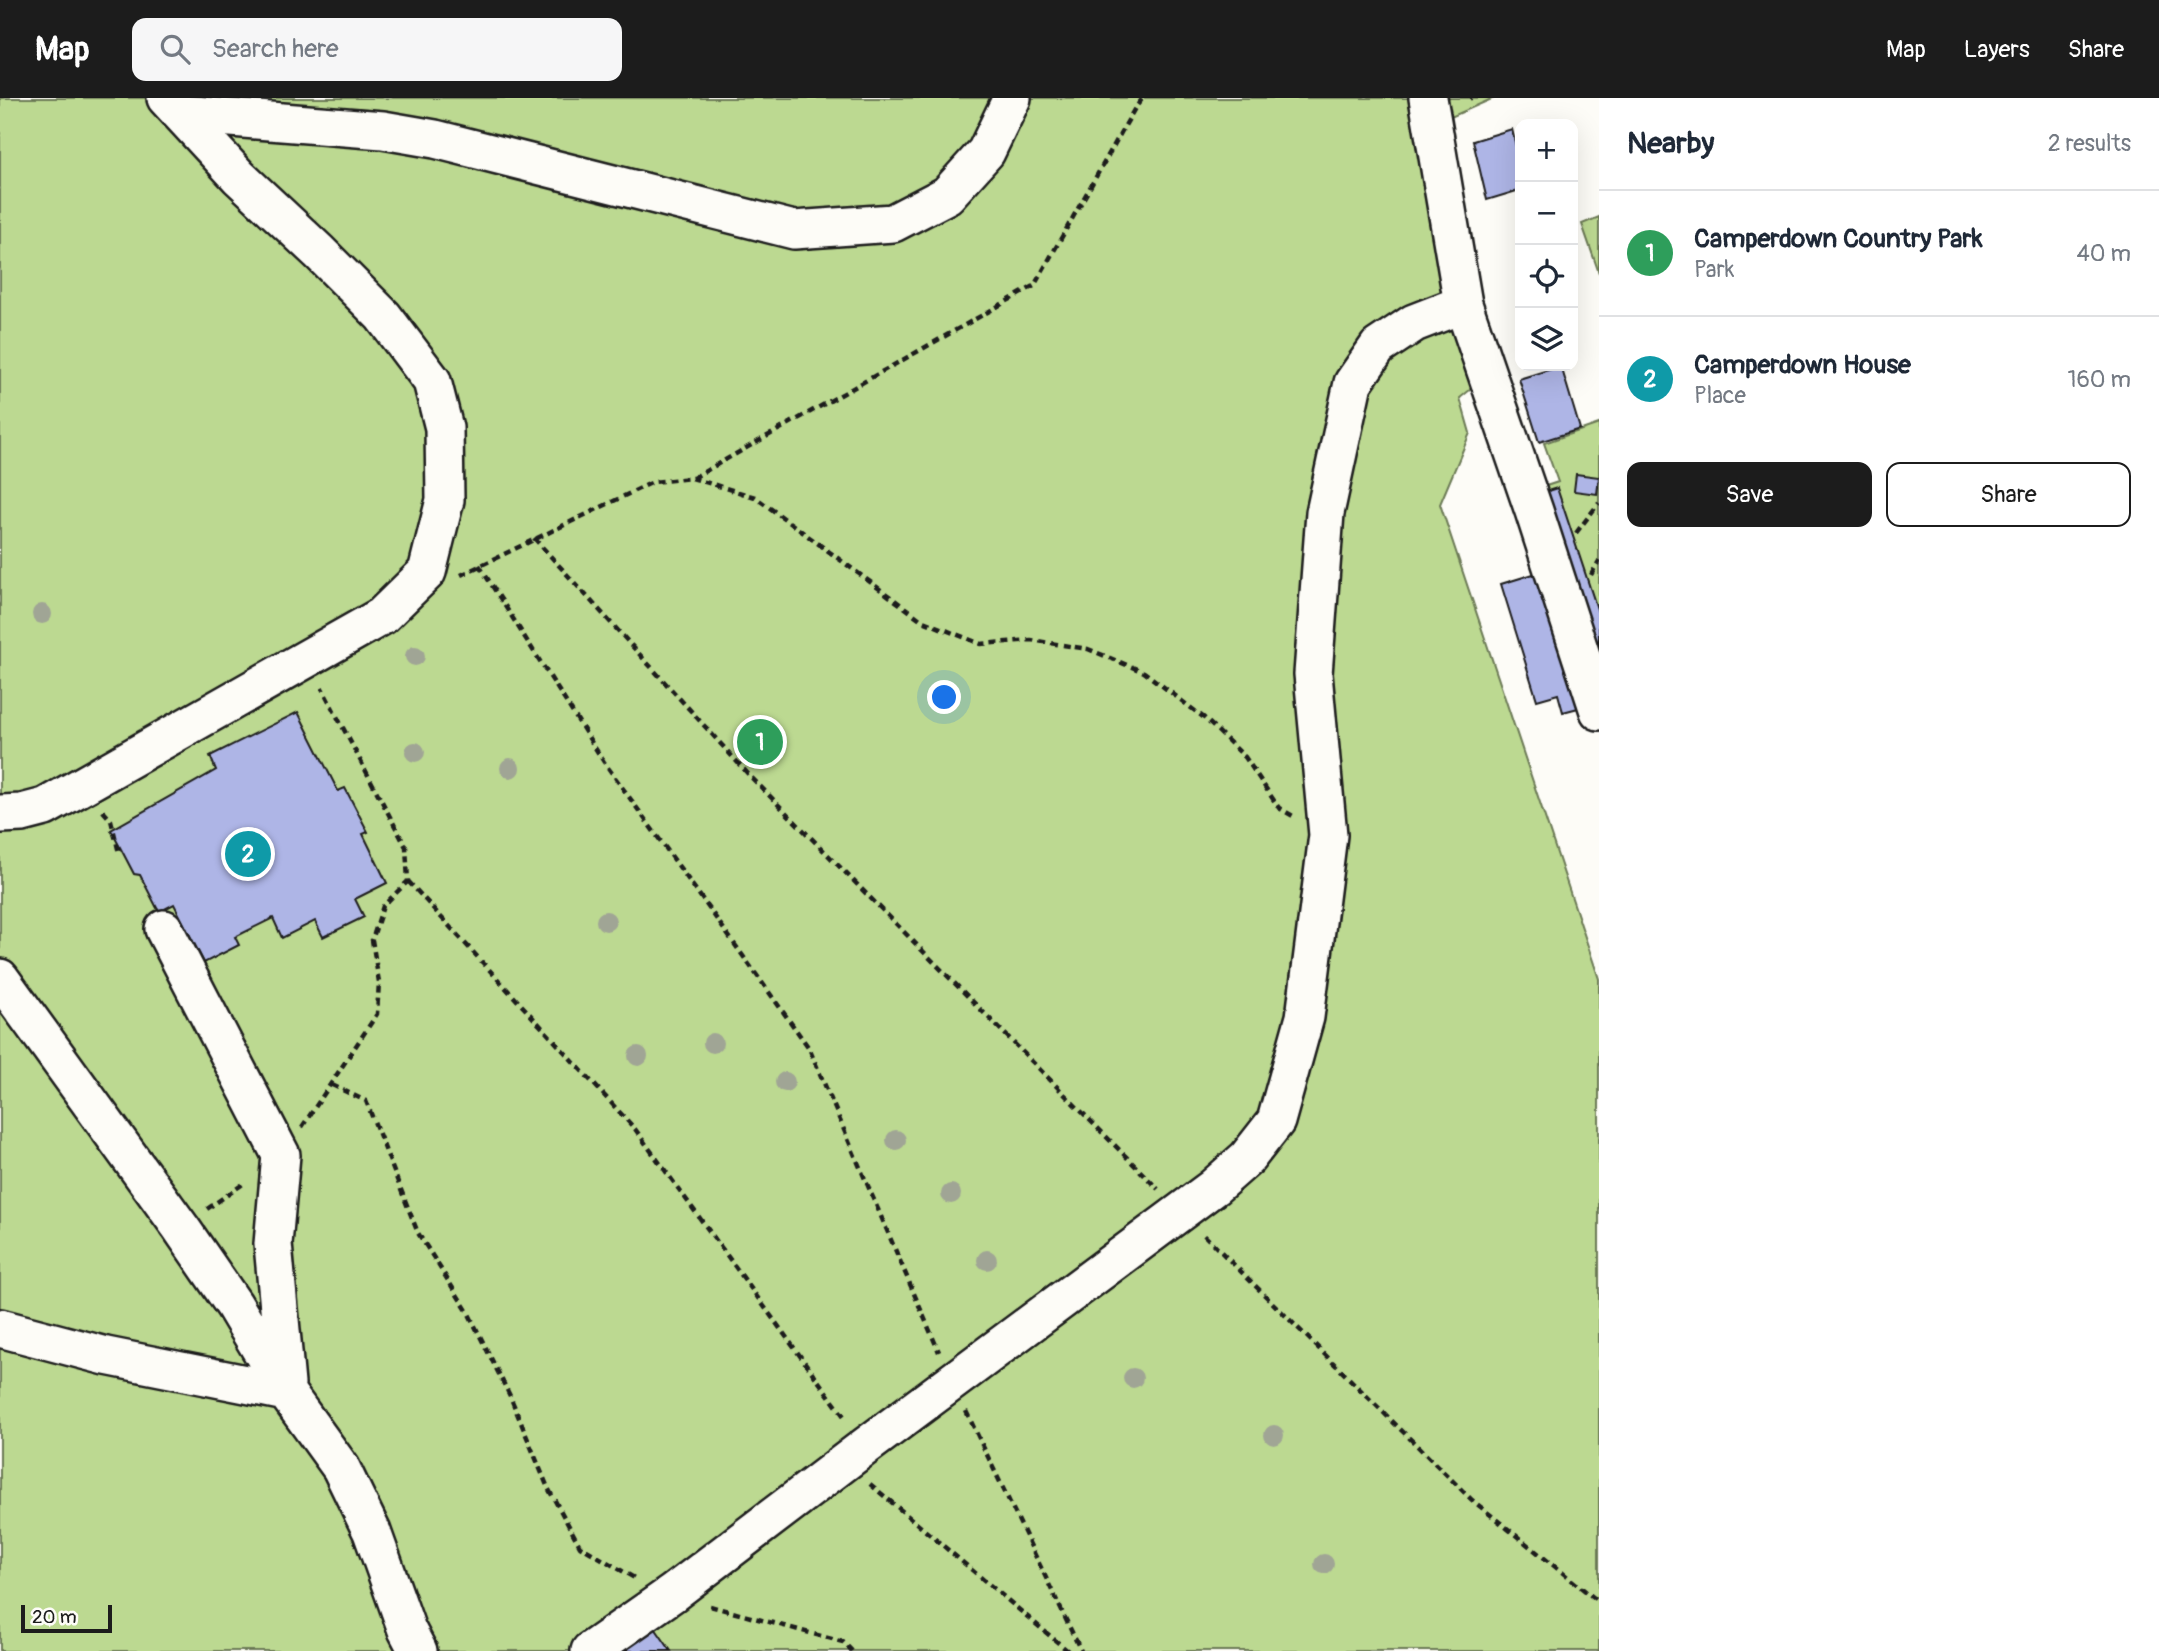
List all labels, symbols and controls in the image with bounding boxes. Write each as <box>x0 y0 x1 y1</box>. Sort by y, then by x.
search box <box>132 18 622 81</box>
text: Map <box>35 29 90 70</box>
icon: search <box>156 30 194 68</box>
text: Search here <box>212 33 339 65</box>
text: Map <box>1886 35 1926 64</box>
text: Layers <box>1964 35 2030 64</box>
text: Share <box>2068 35 2124 64</box>
map controls <box>1515 119 1578 371</box>
button: + <box>1515 119 1578 182</box>
text: Nearby <box>1627 125 1714 162</box>
text: 2 results <box>2048 129 2131 158</box>
button: − <box>1515 182 1578 245</box>
text: Camperdown Country Park <box>1694 223 1982 255</box>
text: 1 <box>1646 239 1655 268</box>
text: 40 m <box>2077 239 2131 268</box>
button: locate <box>1515 245 1578 308</box>
text: Park <box>1694 255 1734 284</box>
button: layers <box>1515 308 1578 371</box>
text: Camperdown House <box>1694 349 1911 381</box>
text: 2 <box>1644 365 1656 394</box>
text: 160 m <box>2067 365 2131 394</box>
text: Place <box>1694 381 1746 410</box>
button: Save <box>1627 462 1872 527</box>
button: Share <box>1886 462 2131 527</box>
your location <box>927 680 961 714</box>
pin: 1 <box>737 716 783 768</box>
pin: 2 <box>225 828 271 880</box>
scale bar <box>21 1602 112 1634</box>
text: 20 m <box>32 1605 77 1629</box>

